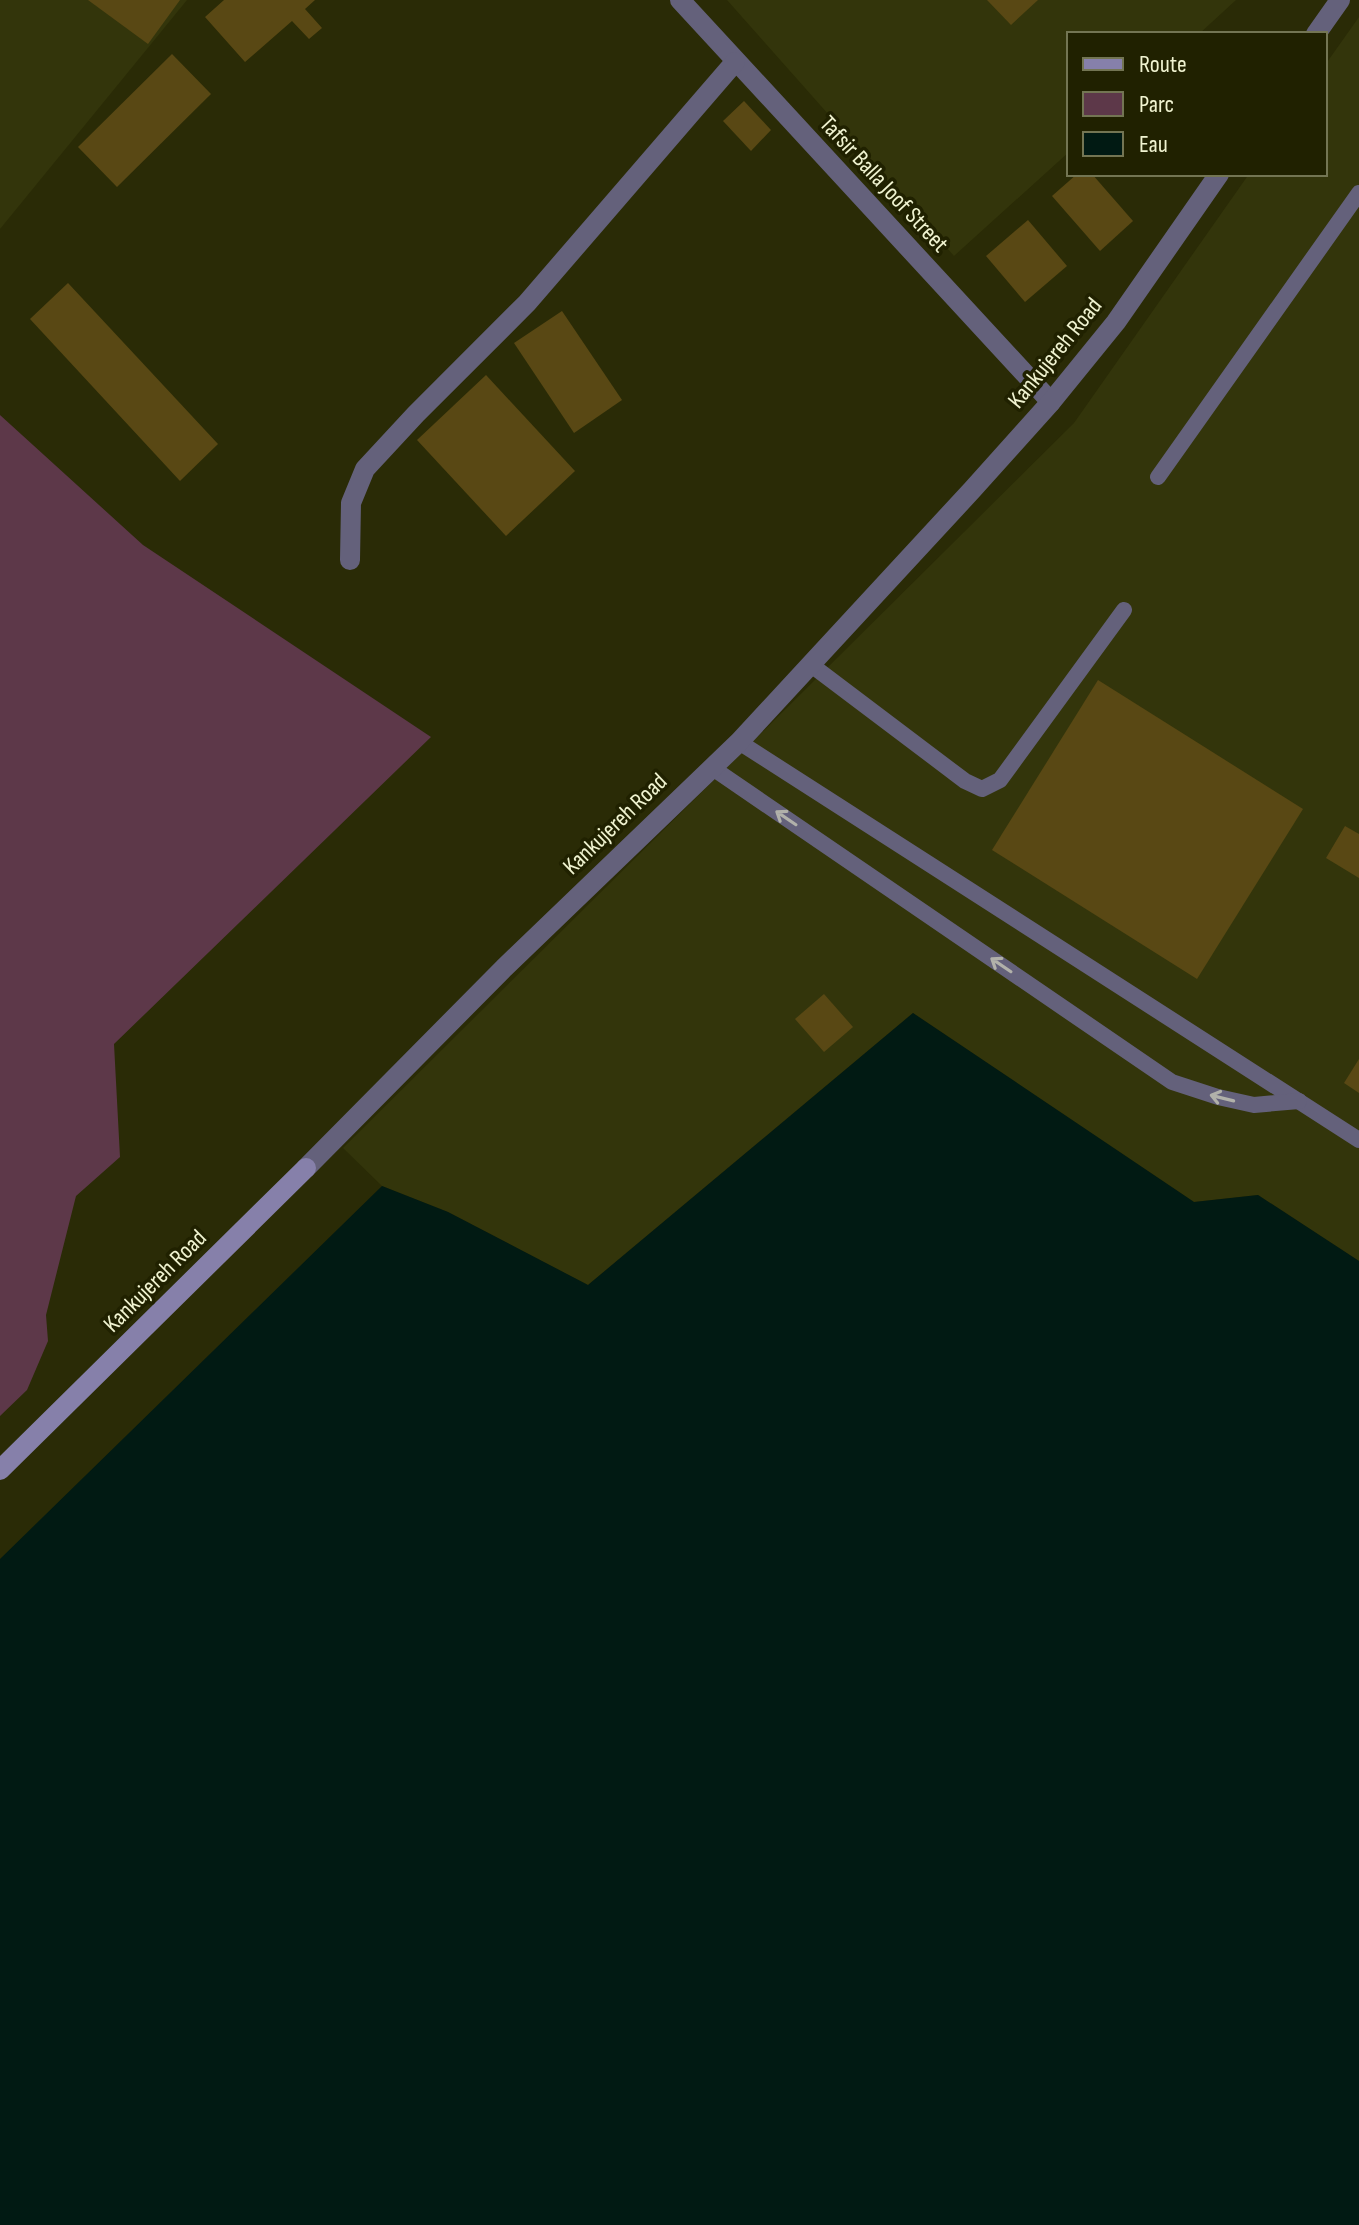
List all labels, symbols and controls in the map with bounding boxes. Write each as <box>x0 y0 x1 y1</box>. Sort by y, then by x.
legend <box>1067 32 1327 176</box>
text: Route <box>1139 50 1187 79</box>
text: Parc <box>1139 90 1174 119</box>
street label: Tafsir Balla Joof Street <box>813 110 955 258</box>
text: Eau <box>1139 130 1168 159</box>
street label: Kankujereh Road <box>1002 292 1108 414</box>
street label: Kankujereh Road <box>557 767 673 881</box>
one-way arrow <box>776 810 798 826</box>
one-way arrow <box>990 957 1013 973</box>
one-way arrow <box>1210 1089 1236 1104</box>
street label: Kankujereh Road <box>98 1224 212 1338</box>

